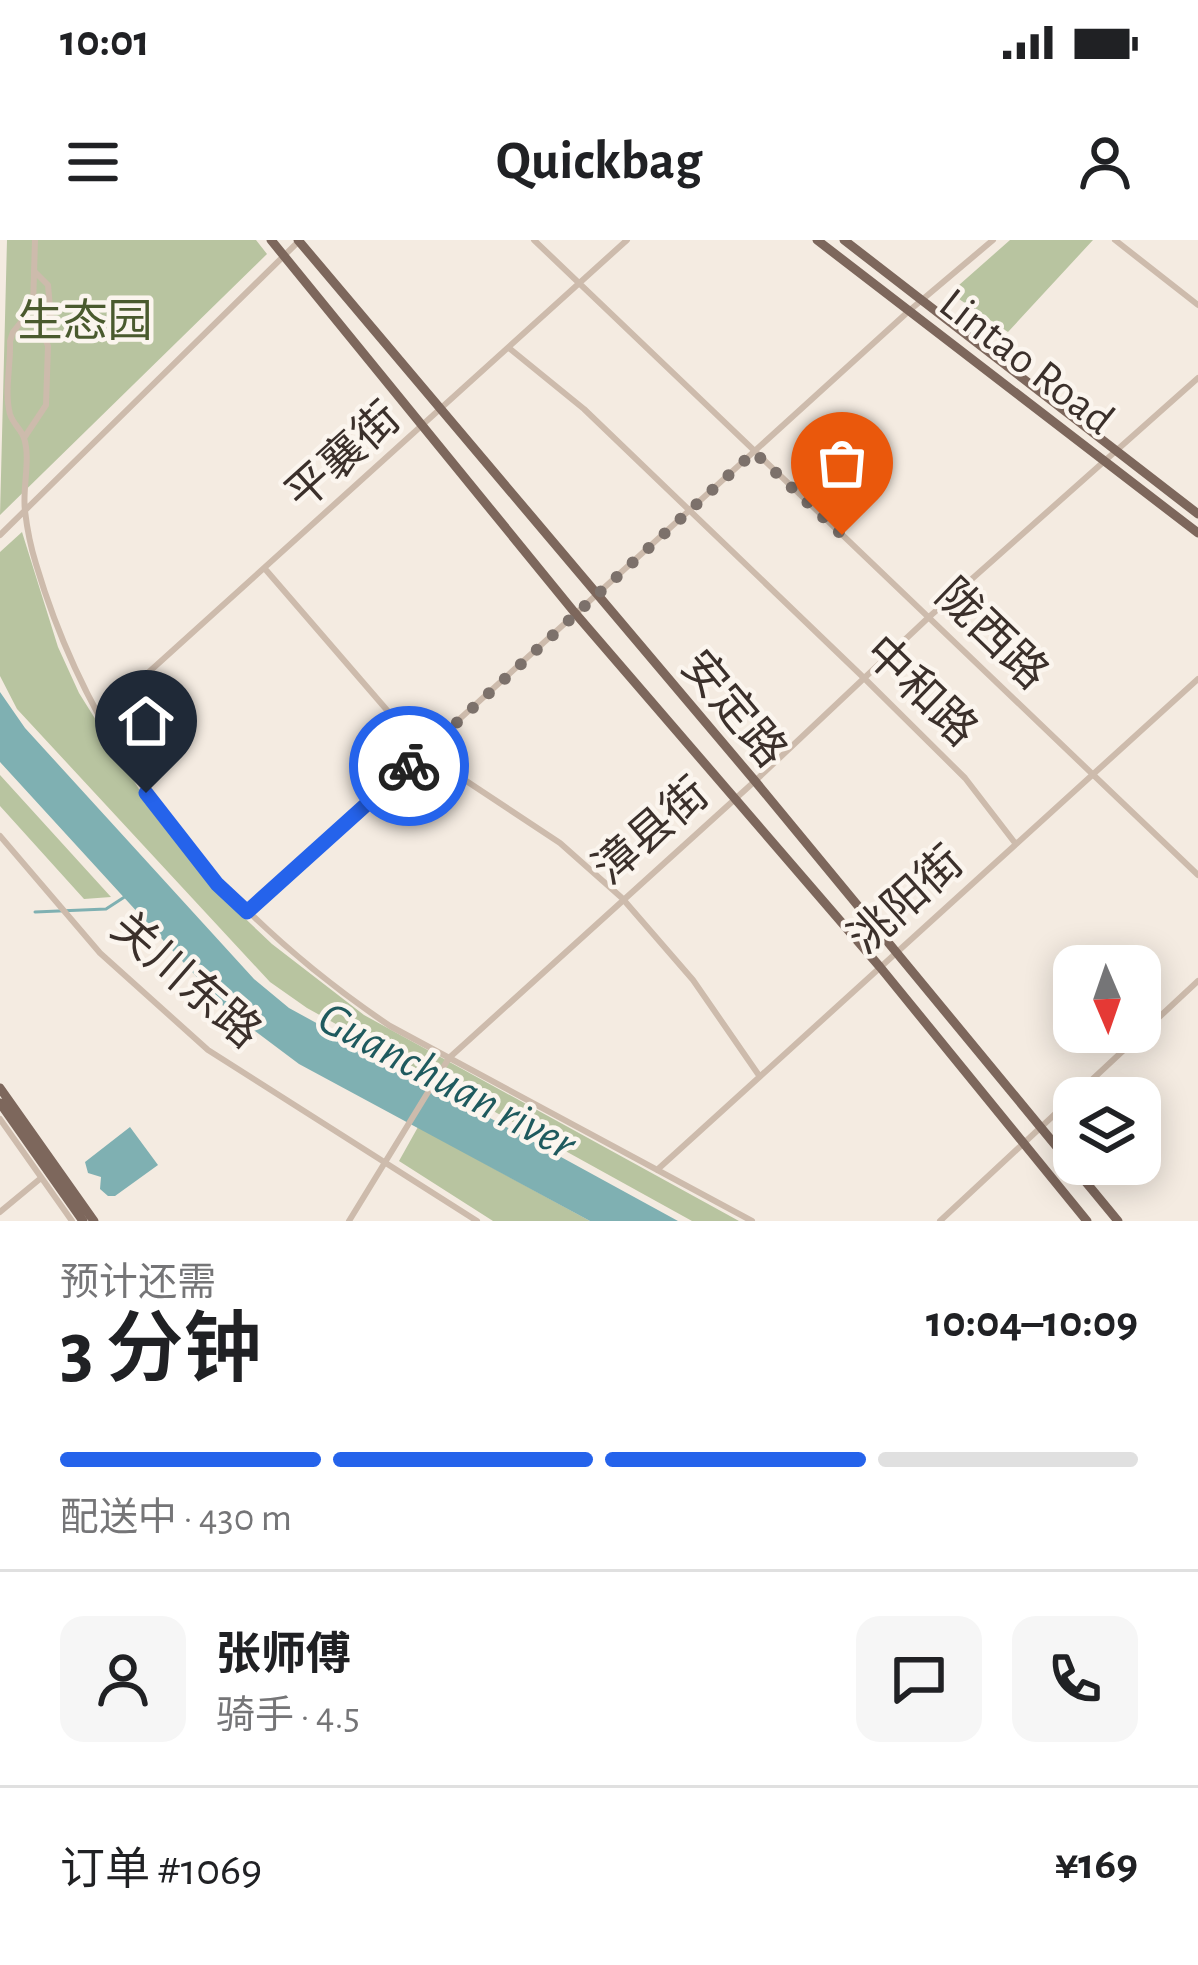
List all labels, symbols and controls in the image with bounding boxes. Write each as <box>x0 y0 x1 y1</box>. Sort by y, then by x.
text: 10:01 <box>60 19 150 64</box>
icon: menu <box>60 129 126 195</box>
icon: person <box>1072 129 1138 195</box>
text: Quickbag <box>496 135 702 189</box>
street label: Lintao Road <box>931 281 1122 443</box>
park label: 生态园 <box>17 298 153 345</box>
street label: 平襄街 <box>276 393 409 519</box>
pin <box>791 412 893 535</box>
icon: bag <box>809 430 875 496</box>
street label: 陇西路 <box>927 570 1057 698</box>
street label: 中和路 <box>856 627 986 755</box>
street label: 安定路 <box>672 642 796 776</box>
pin <box>95 670 197 793</box>
icon: home <box>113 688 179 754</box>
courier <box>349 706 469 826</box>
icon: bike <box>376 733 442 799</box>
street label: 漳县街 <box>585 769 717 893</box>
street label: 洮阳街 <box>840 837 972 963</box>
street label: 关川东路 <box>103 903 270 1057</box>
north arrow <box>1053 945 1161 1053</box>
map controls <box>1053 945 1161 1185</box>
water label: Guanchuan river <box>310 994 584 1170</box>
button: layers <box>1053 1077 1161 1185</box>
text: 预计还需 <box>60 1264 216 1303</box>
text: 10:04–10:09 <box>926 1300 1138 1345</box>
text: 3 分钟 <box>60 1313 261 1391</box>
text: 配送中 · 430 m <box>60 1499 292 1538</box>
button: person <box>60 1616 186 1742</box>
button: chat <box>856 1616 982 1742</box>
button: phone <box>1012 1616 1138 1742</box>
text: 张师傅 <box>216 1633 351 1678</box>
text: 骑手 · 4.5 <box>216 1697 360 1736</box>
text: ¥169 <box>1055 1842 1138 1887</box>
text: 订单 #1069 <box>60 1848 262 1893</box>

